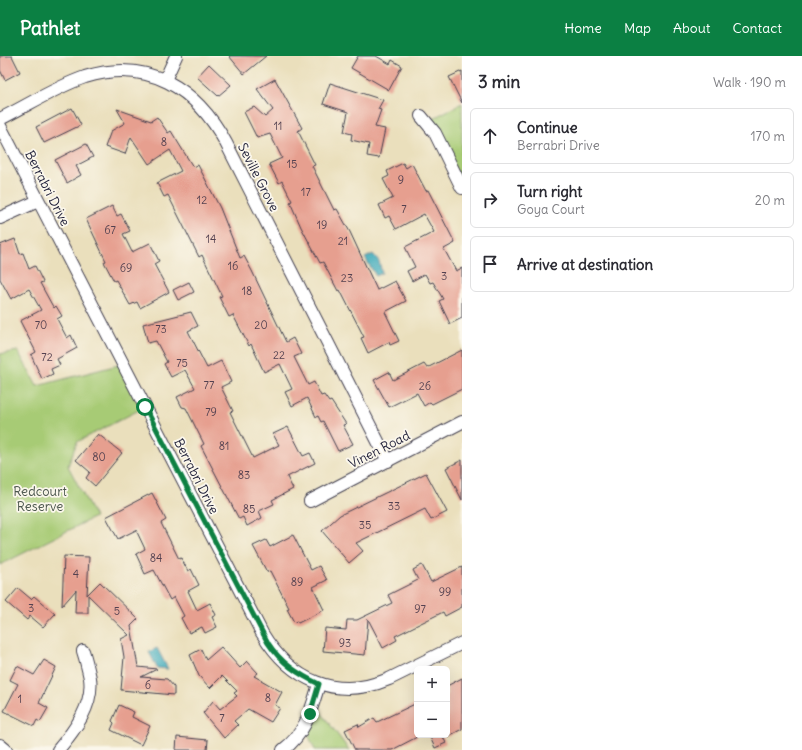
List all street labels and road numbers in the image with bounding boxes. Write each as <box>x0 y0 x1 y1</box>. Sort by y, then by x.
street label: Seville Grove <box>234 140 283 214</box>
street label: Berrabri Drive <box>21 148 74 229</box>
street label: Vinen Road <box>346 427 413 472</box>
street label: Berrabri Drive <box>170 436 223 517</box>

